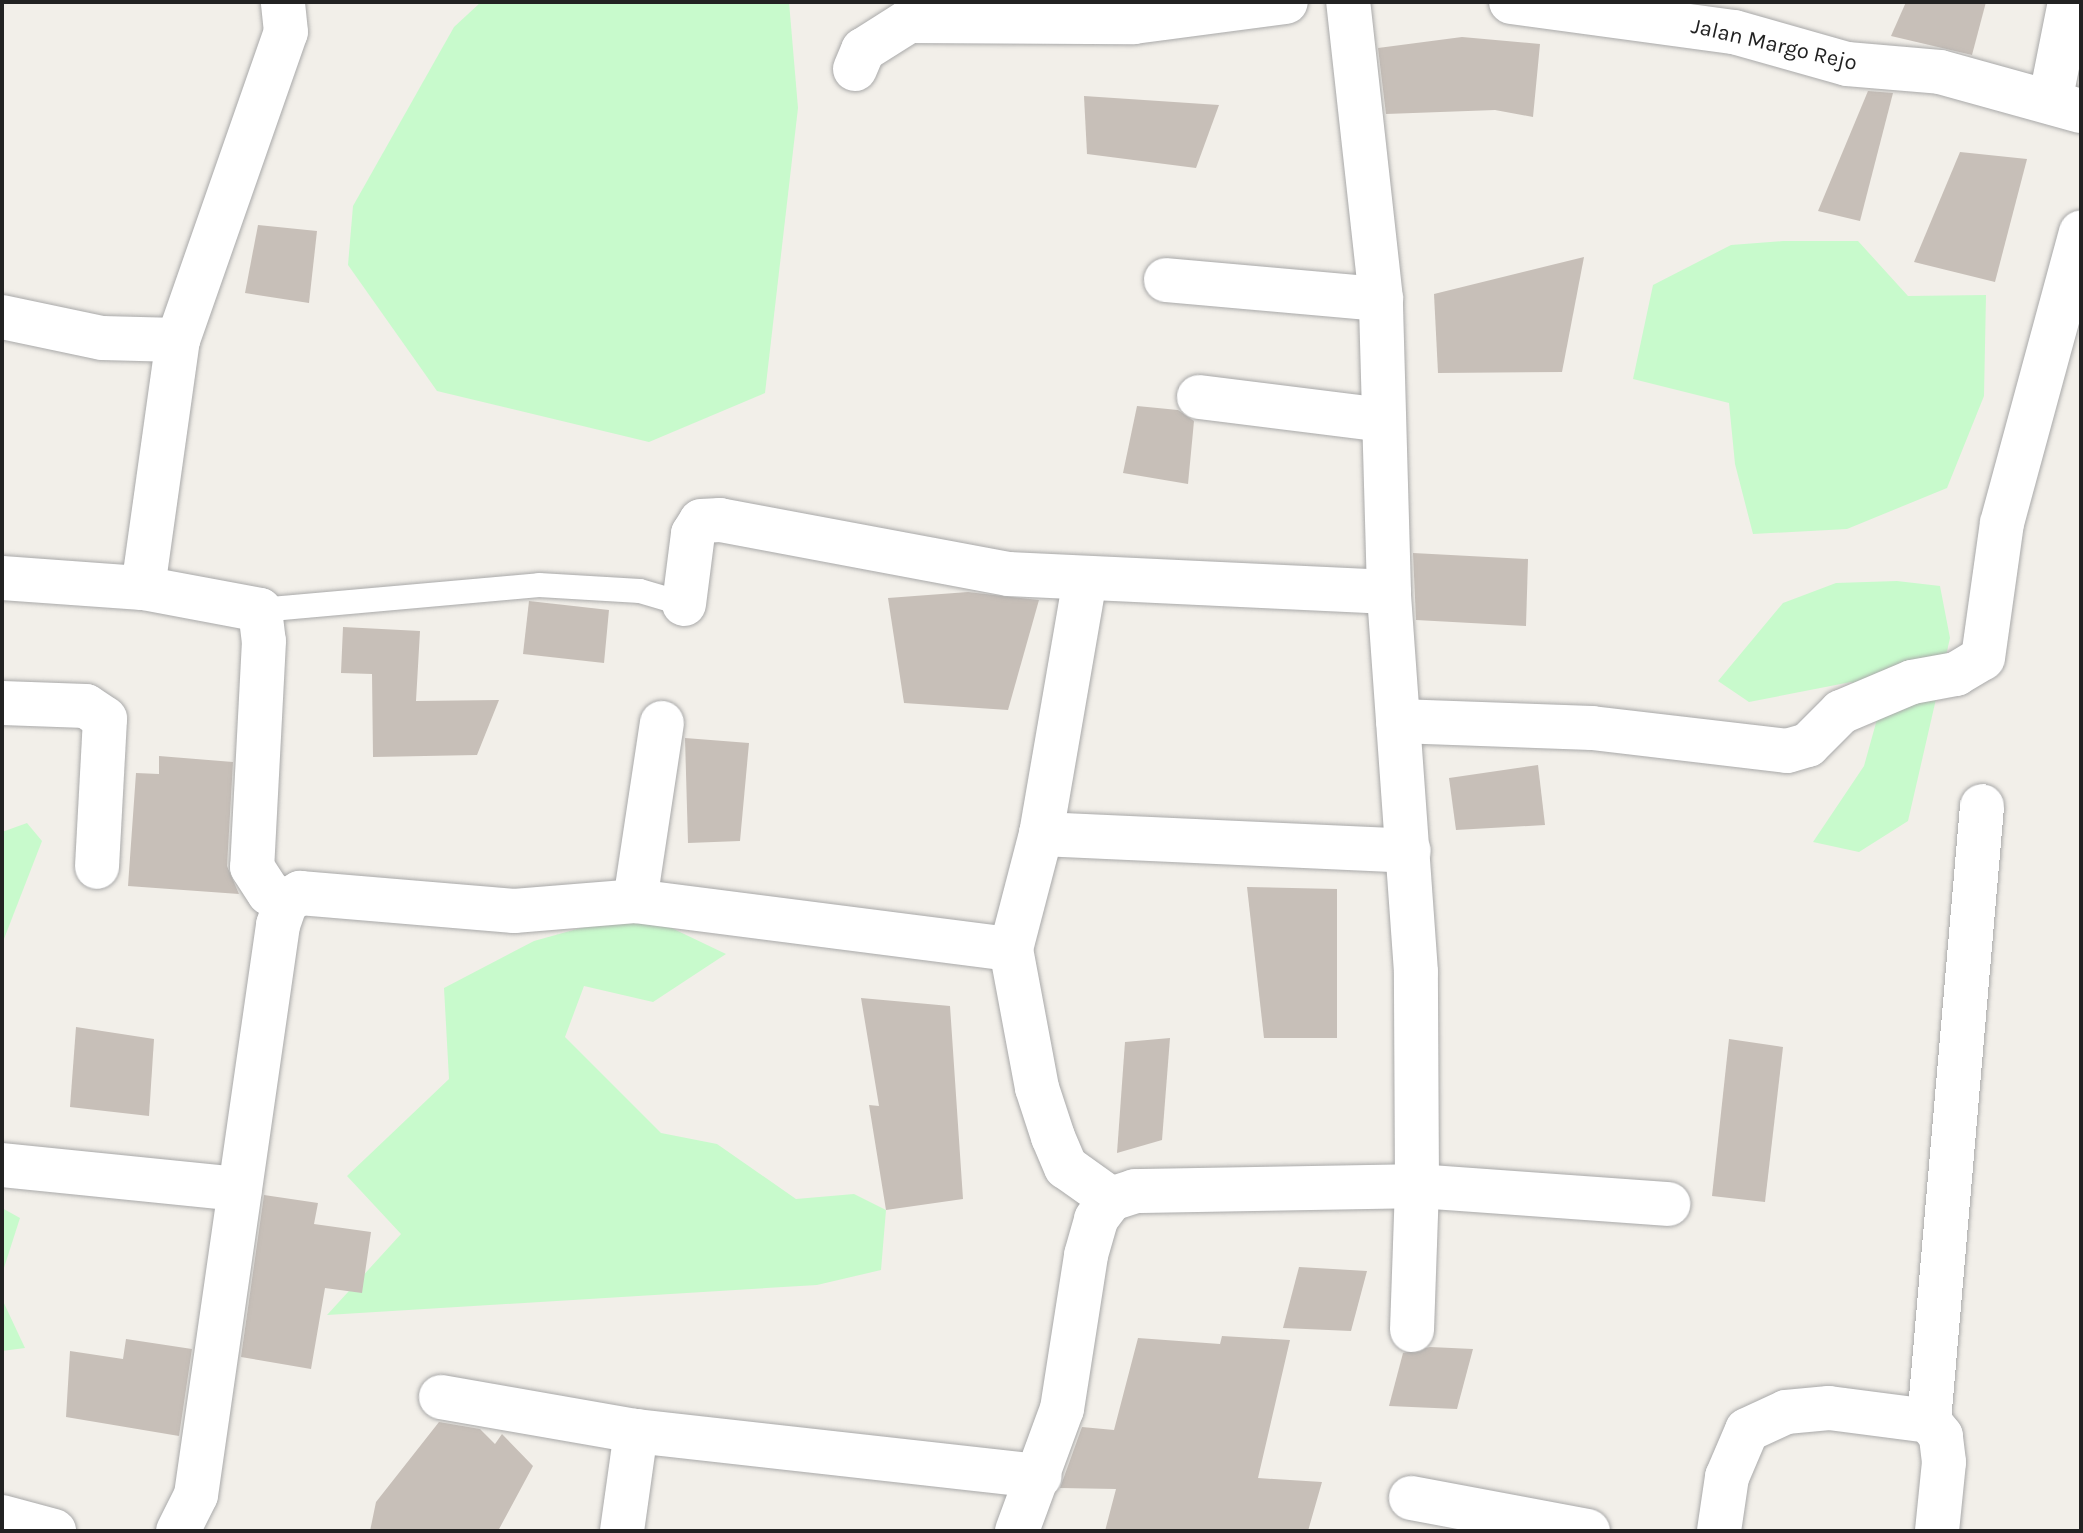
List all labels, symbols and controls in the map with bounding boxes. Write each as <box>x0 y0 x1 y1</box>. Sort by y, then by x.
street label: Jalan Margo Rejo <box>1688 13 1860 77</box>

